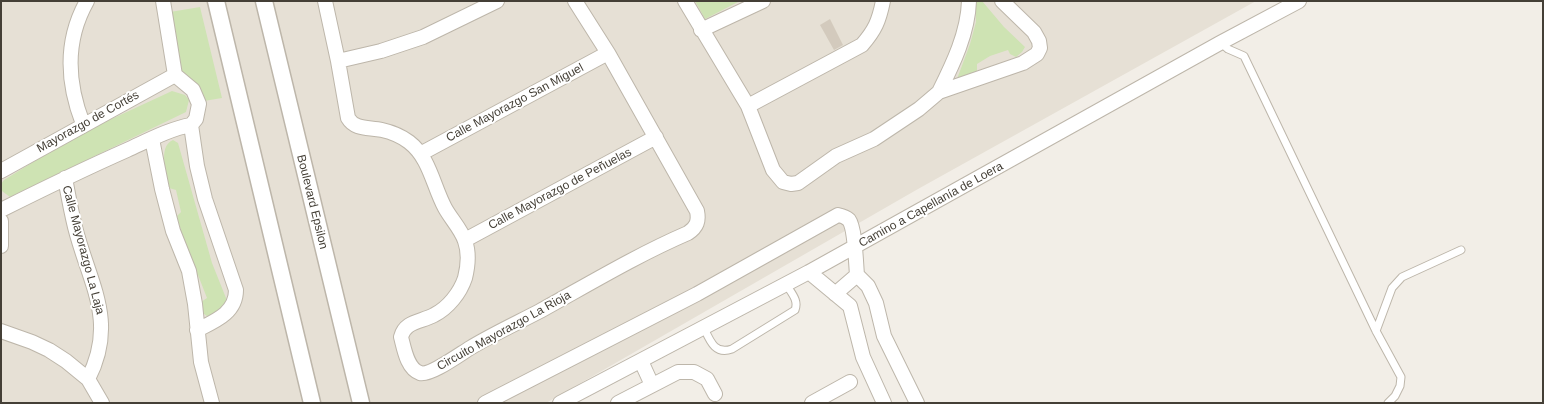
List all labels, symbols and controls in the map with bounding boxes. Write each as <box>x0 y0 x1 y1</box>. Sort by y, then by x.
street label: Calle Mayorazgo San Miguel <box>444 61 586 145</box>
street label: Mayorazgo de Cortés <box>34 88 142 156</box>
street label: Calle Mayorazgo de Peñuelas <box>486 145 634 233</box>
street label: Boulevard Epsilon <box>293 153 331 251</box>
street label: Camino a Capellanía de Loera <box>856 159 1006 251</box>
street label: Calle Mayorazgo La Laja <box>59 184 107 316</box>
street label: Circuito Mayorazgo La Rioja <box>435 288 573 374</box>

